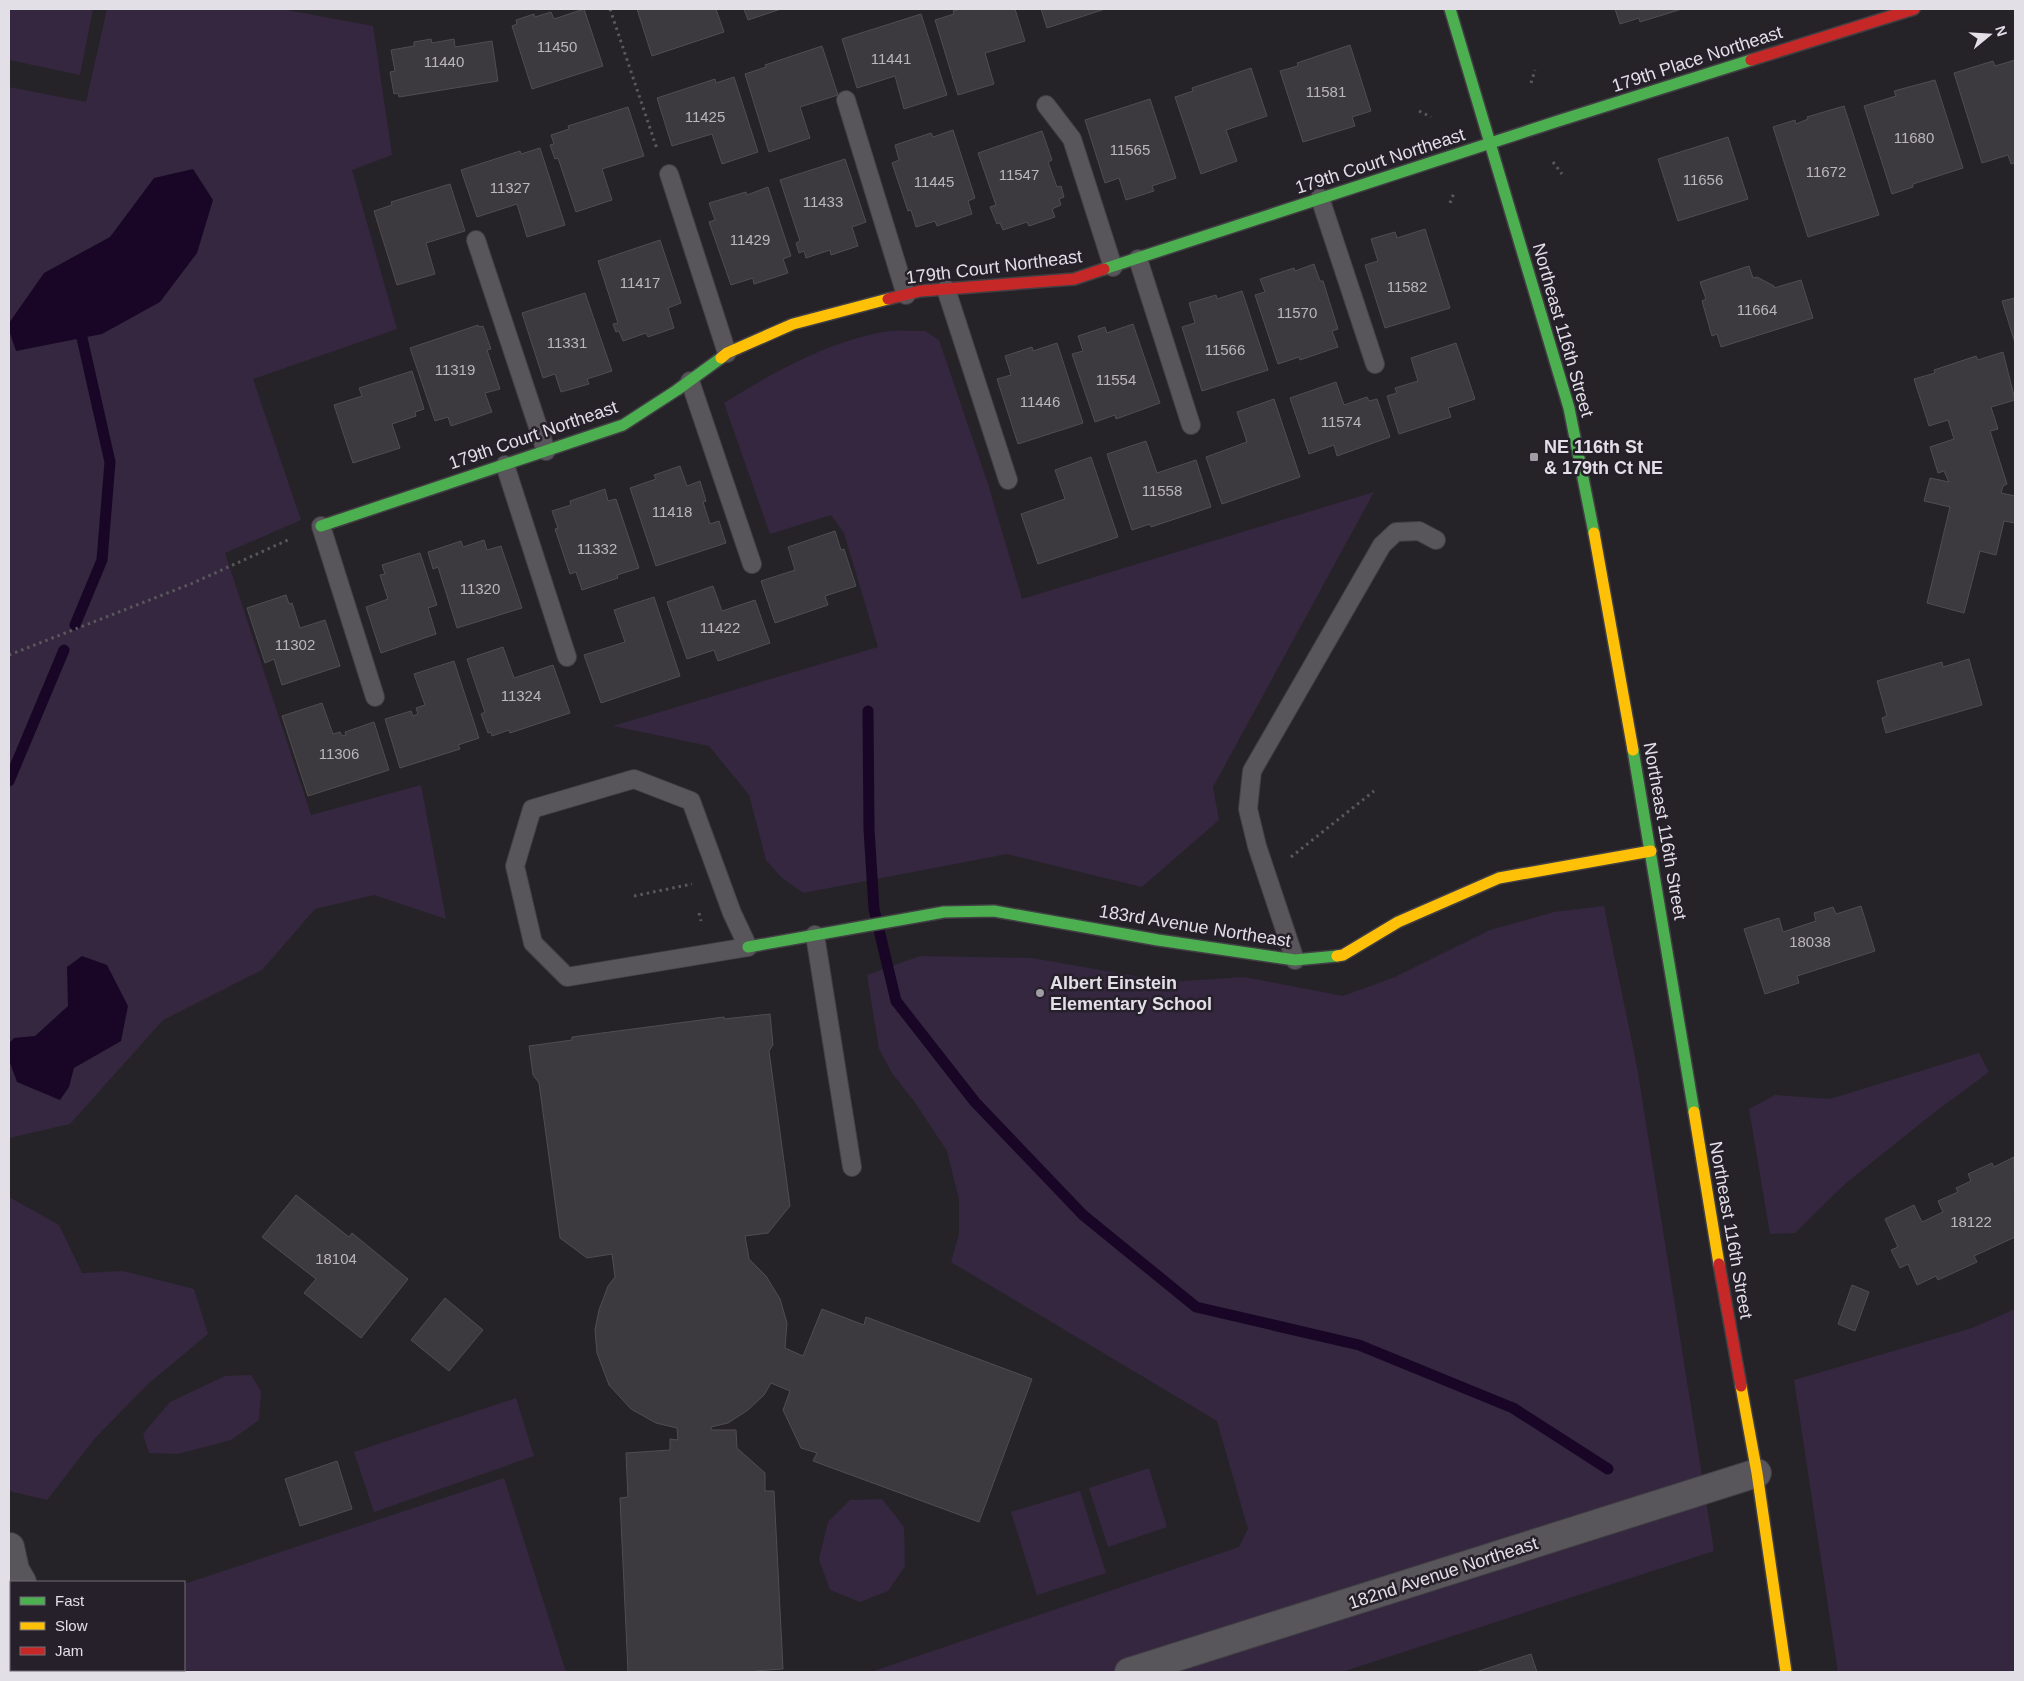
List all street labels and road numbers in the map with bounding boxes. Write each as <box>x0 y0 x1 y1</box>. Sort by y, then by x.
street label: 179th Place Northeast <box>1609 22 1785 96</box>
street label: 179th Court Northeast <box>1293 124 1467 198</box>
street label: Northeast 116th Street <box>1529 241 1597 419</box>
street label: 179th Court Northeast <box>905 246 1083 288</box>
street label: 179th Court Northeast <box>446 397 620 473</box>
street label: Northeast 116th Street <box>1640 741 1690 921</box>
street label: 183rd Avenue Northeast <box>1098 901 1292 951</box>
street label: Northeast 116th Street <box>1706 1140 1756 1320</box>
street label: 182nd Avenue Northeast <box>1346 1533 1540 1613</box>

